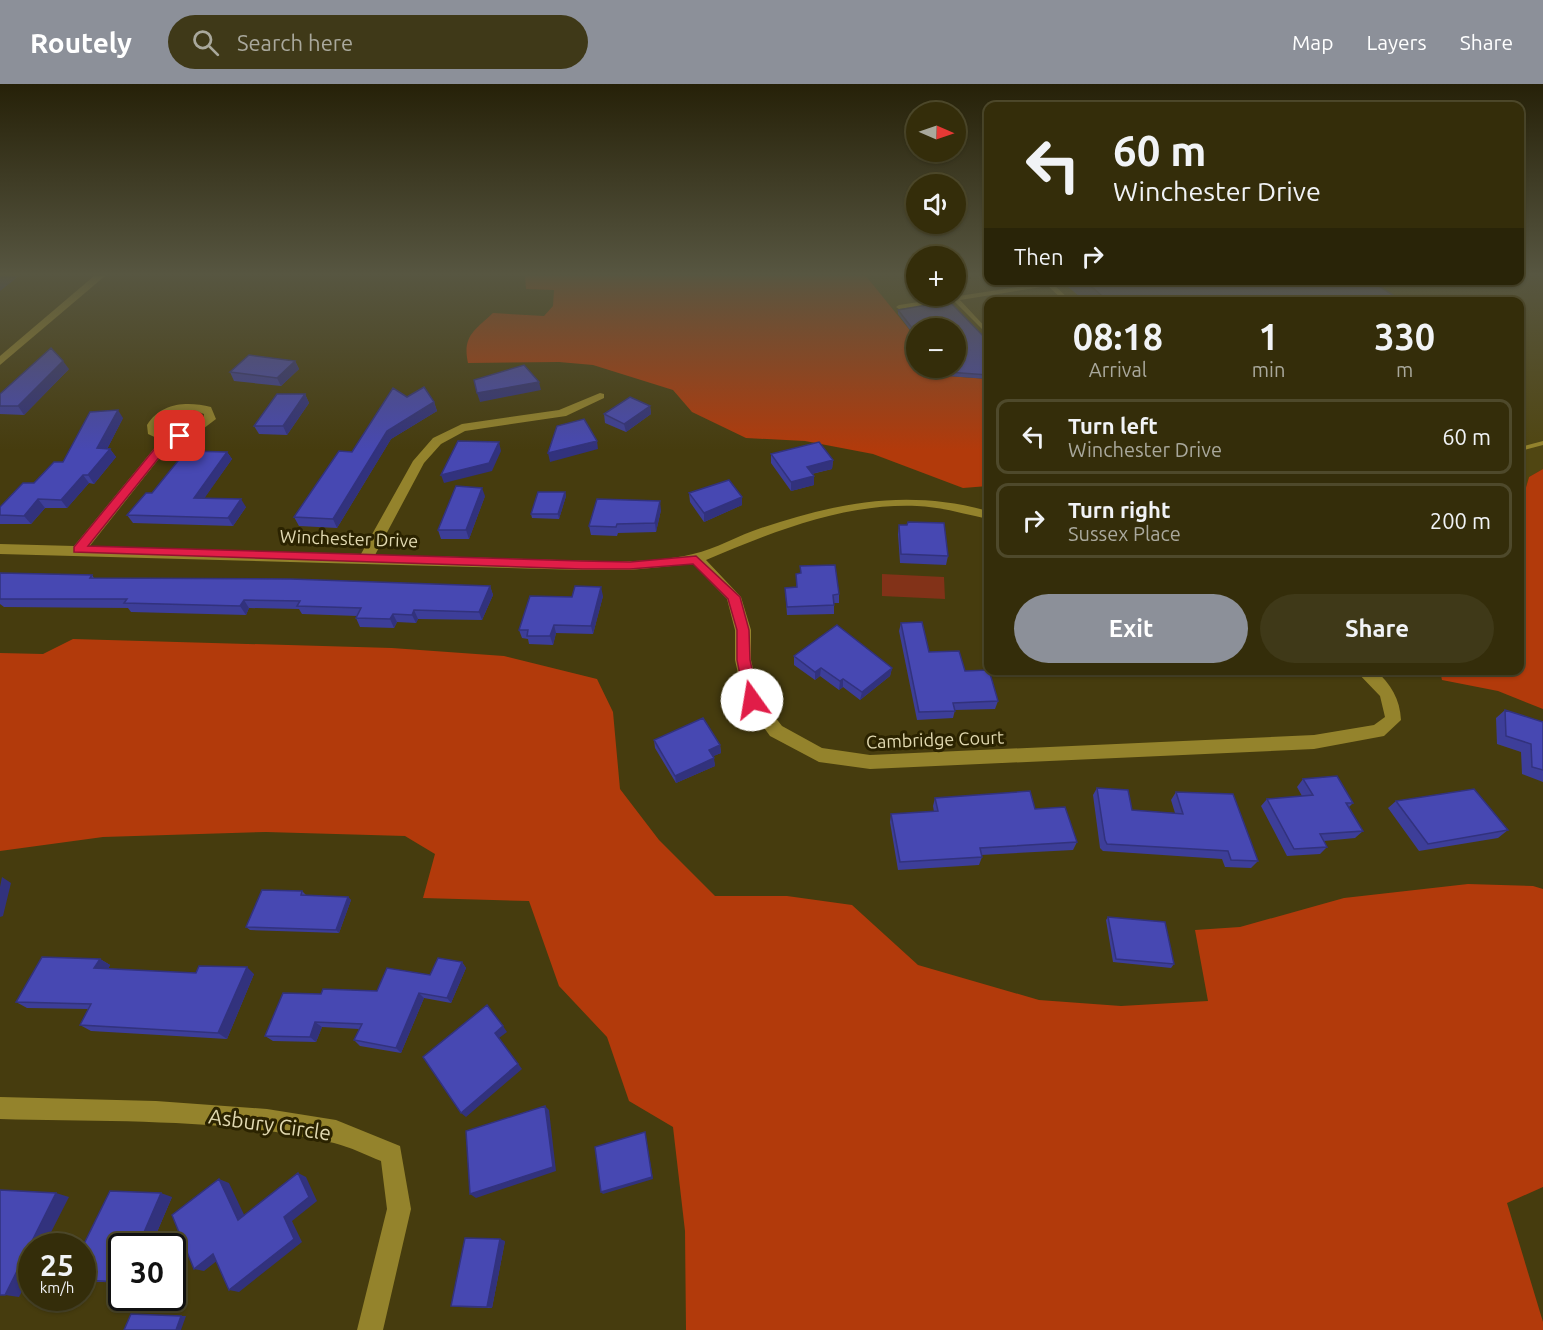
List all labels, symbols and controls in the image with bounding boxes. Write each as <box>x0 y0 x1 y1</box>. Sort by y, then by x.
search box <box>168 15 588 69</box>
icon: search <box>189 26 222 59</box>
text: Routely <box>30 27 132 58</box>
text: Search here <box>237 30 353 55</box>
text: Map <box>1292 30 1333 54</box>
text: Layers <box>1366 30 1427 54</box>
text: Share <box>1460 30 1513 54</box>
north arrow <box>906 102 966 162</box>
map controls <box>906 102 966 378</box>
icon: left <box>1014 126 1092 204</box>
text: 60 m <box>1113 127 1207 174</box>
button: sound <box>906 174 966 234</box>
text: Winchester Drive <box>1113 176 1321 206</box>
icon: right <box>1076 240 1109 273</box>
text: Then <box>1014 244 1064 269</box>
button: + <box>906 246 966 306</box>
text: 08:18 <box>1073 316 1163 357</box>
text: 1 <box>1258 316 1279 357</box>
text: 330 <box>1374 316 1435 357</box>
button: − <box>906 318 966 378</box>
text: Arrival <box>1089 358 1147 381</box>
text: min <box>1252 358 1285 381</box>
text: m <box>1396 358 1413 381</box>
pin <box>154 410 205 461</box>
text: Turn left <box>1068 413 1158 438</box>
icon: arrive <box>163 419 196 452</box>
icon: left <box>1017 420 1050 453</box>
text: 60 m <box>1442 424 1491 449</box>
text: Winchester Drive <box>1068 438 1222 461</box>
text: Turn right <box>1068 497 1170 522</box>
icon: right <box>1017 504 1050 537</box>
text: 200 m <box>1430 508 1491 533</box>
text: Sussex Place <box>1068 522 1181 545</box>
street label: Winchester Drive <box>279 526 419 550</box>
button: Exit <box>1014 594 1248 663</box>
button: Share <box>1260 594 1494 663</box>
position arrow <box>720 668 784 732</box>
street label: Cambridge Court <box>866 727 1004 751</box>
street label: Asbury Circle <box>207 1104 333 1144</box>
speed limit sign: 30 <box>108 1233 186 1311</box>
text: 25 <box>40 1248 74 1282</box>
text: km/h <box>40 1279 74 1296</box>

